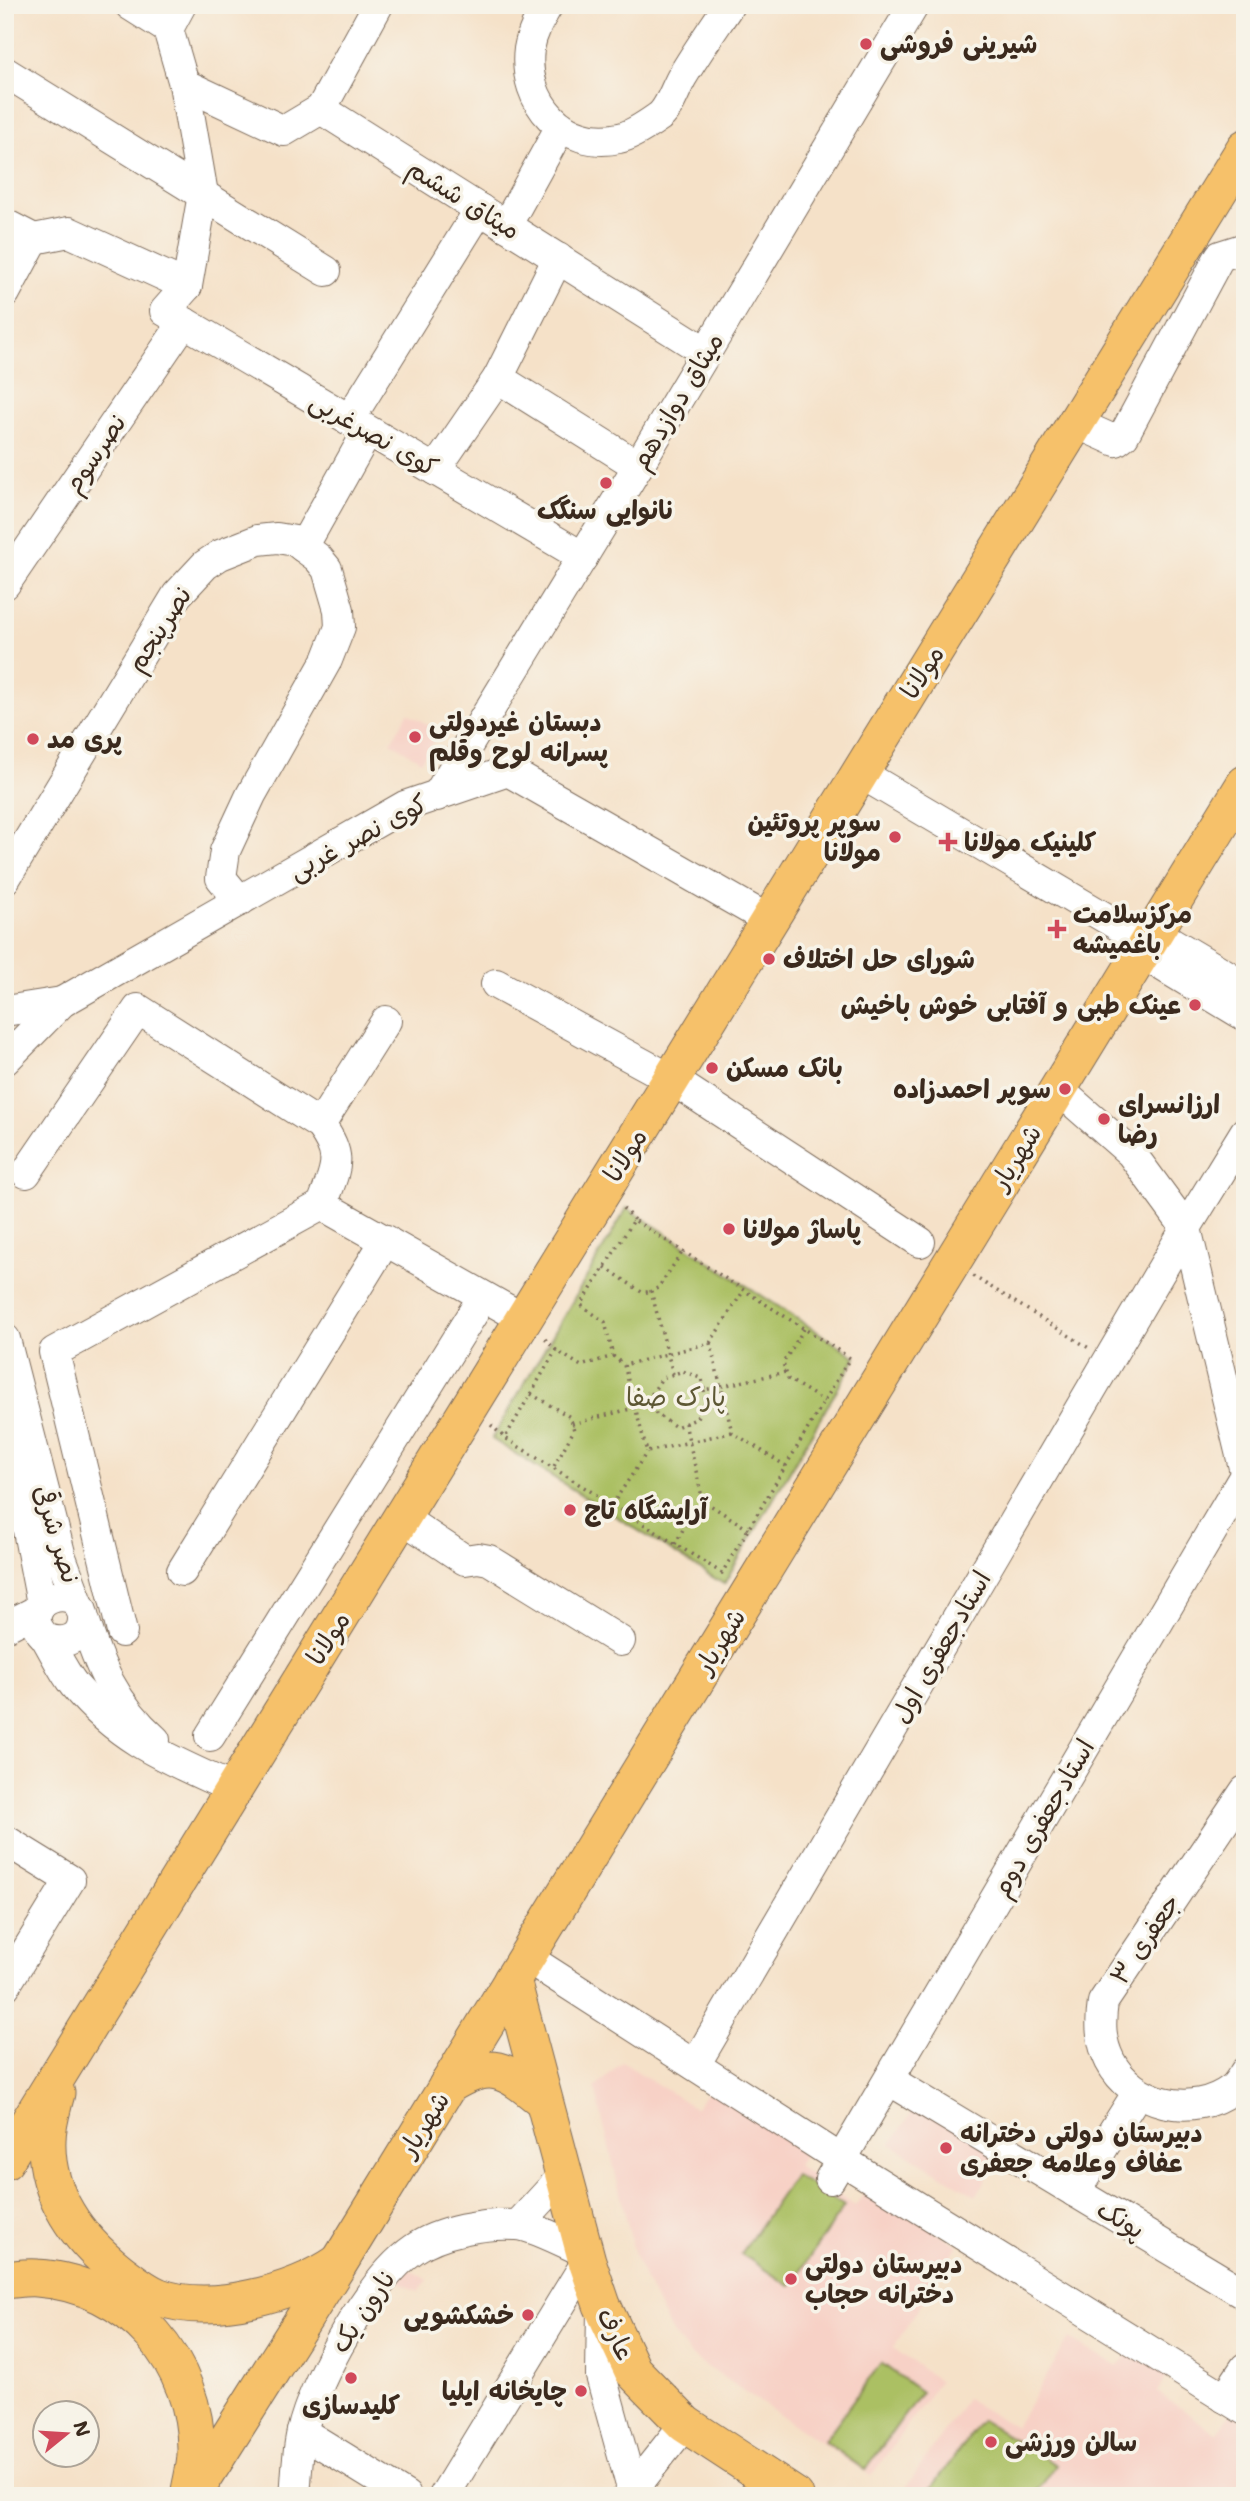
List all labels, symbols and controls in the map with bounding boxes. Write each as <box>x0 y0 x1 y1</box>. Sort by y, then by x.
place label: شیرینی فروشی <box>880 26 1037 61</box>
marker: شیرینی فروشی <box>858 36 874 52</box>
street label: میثاق ششم <box>400 150 527 250</box>
street label: میثاق دوازدهم <box>622 326 734 477</box>
street label: کوی نصرغربی <box>304 383 445 484</box>
street label: نصرسوم <box>55 405 137 502</box>
marker: نانوایی سنگک <box>598 475 614 491</box>
place label: نانوایی سنگک <box>537 492 675 527</box>
street label: نصرپنجم <box>118 579 202 680</box>
street label: مولانا <box>892 638 952 705</box>
place label: دبستان غیردولتی پسرانه لوح وقلم <box>429 704 608 772</box>
place label: پری مد <box>47 721 122 756</box>
marker: دبستان غیردولتی پسرانه لوح وقلم <box>407 729 423 745</box>
marker: پری مد <box>25 731 41 747</box>
street label: کوی نصر غربی <box>282 785 433 888</box>
place label: سوپر پروتئین مولانا <box>747 804 881 869</box>
place label: کلینیک مولانا <box>964 824 1097 859</box>
marker: سوپر پروتئین مولانا <box>887 829 903 845</box>
marker: کلینیک مولانا <box>938 832 958 852</box>
place label: مرکزسلامت باغمیشه <box>1073 896 1192 961</box>
marker: مرکزسلامت باغمیشه <box>1047 919 1067 939</box>
place label: شورای حل اختلاف <box>783 941 975 976</box>
marker: شورای حل اختلاف <box>761 951 777 967</box>
place label: عینک طبی و آفتابی خوش باخیش <box>841 987 1181 1022</box>
marker: عینک طبی و آفتابی خوش باخیش <box>1187 997 1203 1013</box>
place label: بانک مسکن <box>726 1050 843 1085</box>
marker: بانک مسکن <box>704 1060 720 1076</box>
place label: سوپر احمدزاده <box>893 1071 1051 1106</box>
marker: سوپر احمدزاده <box>1057 1081 1073 1097</box>
place label: ارزانسرای رضا <box>1118 1086 1220 1151</box>
marker: ارزانسرای رضا <box>1096 1111 1112 1127</box>
street label: شهریار <box>981 1117 1049 1198</box>
street label: مولانا <box>595 1121 655 1188</box>
place label: پاساژ مولانا <box>743 1211 861 1246</box>
marker: پاساژ مولانا <box>721 1221 737 1237</box>
park label: پارک صفا <box>626 1379 726 1414</box>
street label: نصر شرقی <box>26 1480 89 1587</box>
place label: آرایشگاه تاج <box>584 1492 710 1527</box>
marker: آرایشگاه تاج <box>562 1502 578 1518</box>
street label: استادجعفری اول <box>883 1564 999 1730</box>
street label: شهریار <box>685 1601 753 1682</box>
street label: مولانا <box>298 1604 358 1671</box>
street label: استادجعفری دوم <box>983 1732 1105 1905</box>
street label: جعفری ۳ <box>1101 1886 1188 1991</box>
street label: شهریار <box>389 2084 457 2165</box>
place label: دبیرستان دولتی دخترانه عفاف وعلامه جعفری <box>960 2115 1203 2180</box>
marker: دبیرستان دولتی دخترانه عفاف وعلامه جعفری <box>938 2140 954 2156</box>
street label: پونک <box>1091 2191 1152 2246</box>
place label: دبیرستان دولتی دخترانه حجاب <box>805 2246 962 2311</box>
street label: نارون یک <box>322 2262 403 2360</box>
marker: دبیرستان دولتی دخترانه حجاب <box>783 2271 799 2287</box>
place label: خشکشویی <box>404 2297 514 2332</box>
street label: عارف <box>589 2302 644 2366</box>
marker: خشکشویی <box>520 2307 536 2323</box>
marker: کلیدسازی <box>343 2370 359 2386</box>
place label: چایخانه ایلیا <box>442 2373 567 2408</box>
marker: چایخانه ایلیا <box>573 2383 589 2399</box>
place label: کلیدسازی <box>302 2387 400 2422</box>
north arrow <box>32 2400 102 2470</box>
text: N <box>67 2418 96 2440</box>
place label: سالن ورزشی <box>1005 2424 1137 2459</box>
marker: سالن ورزشی <box>983 2434 999 2450</box>

